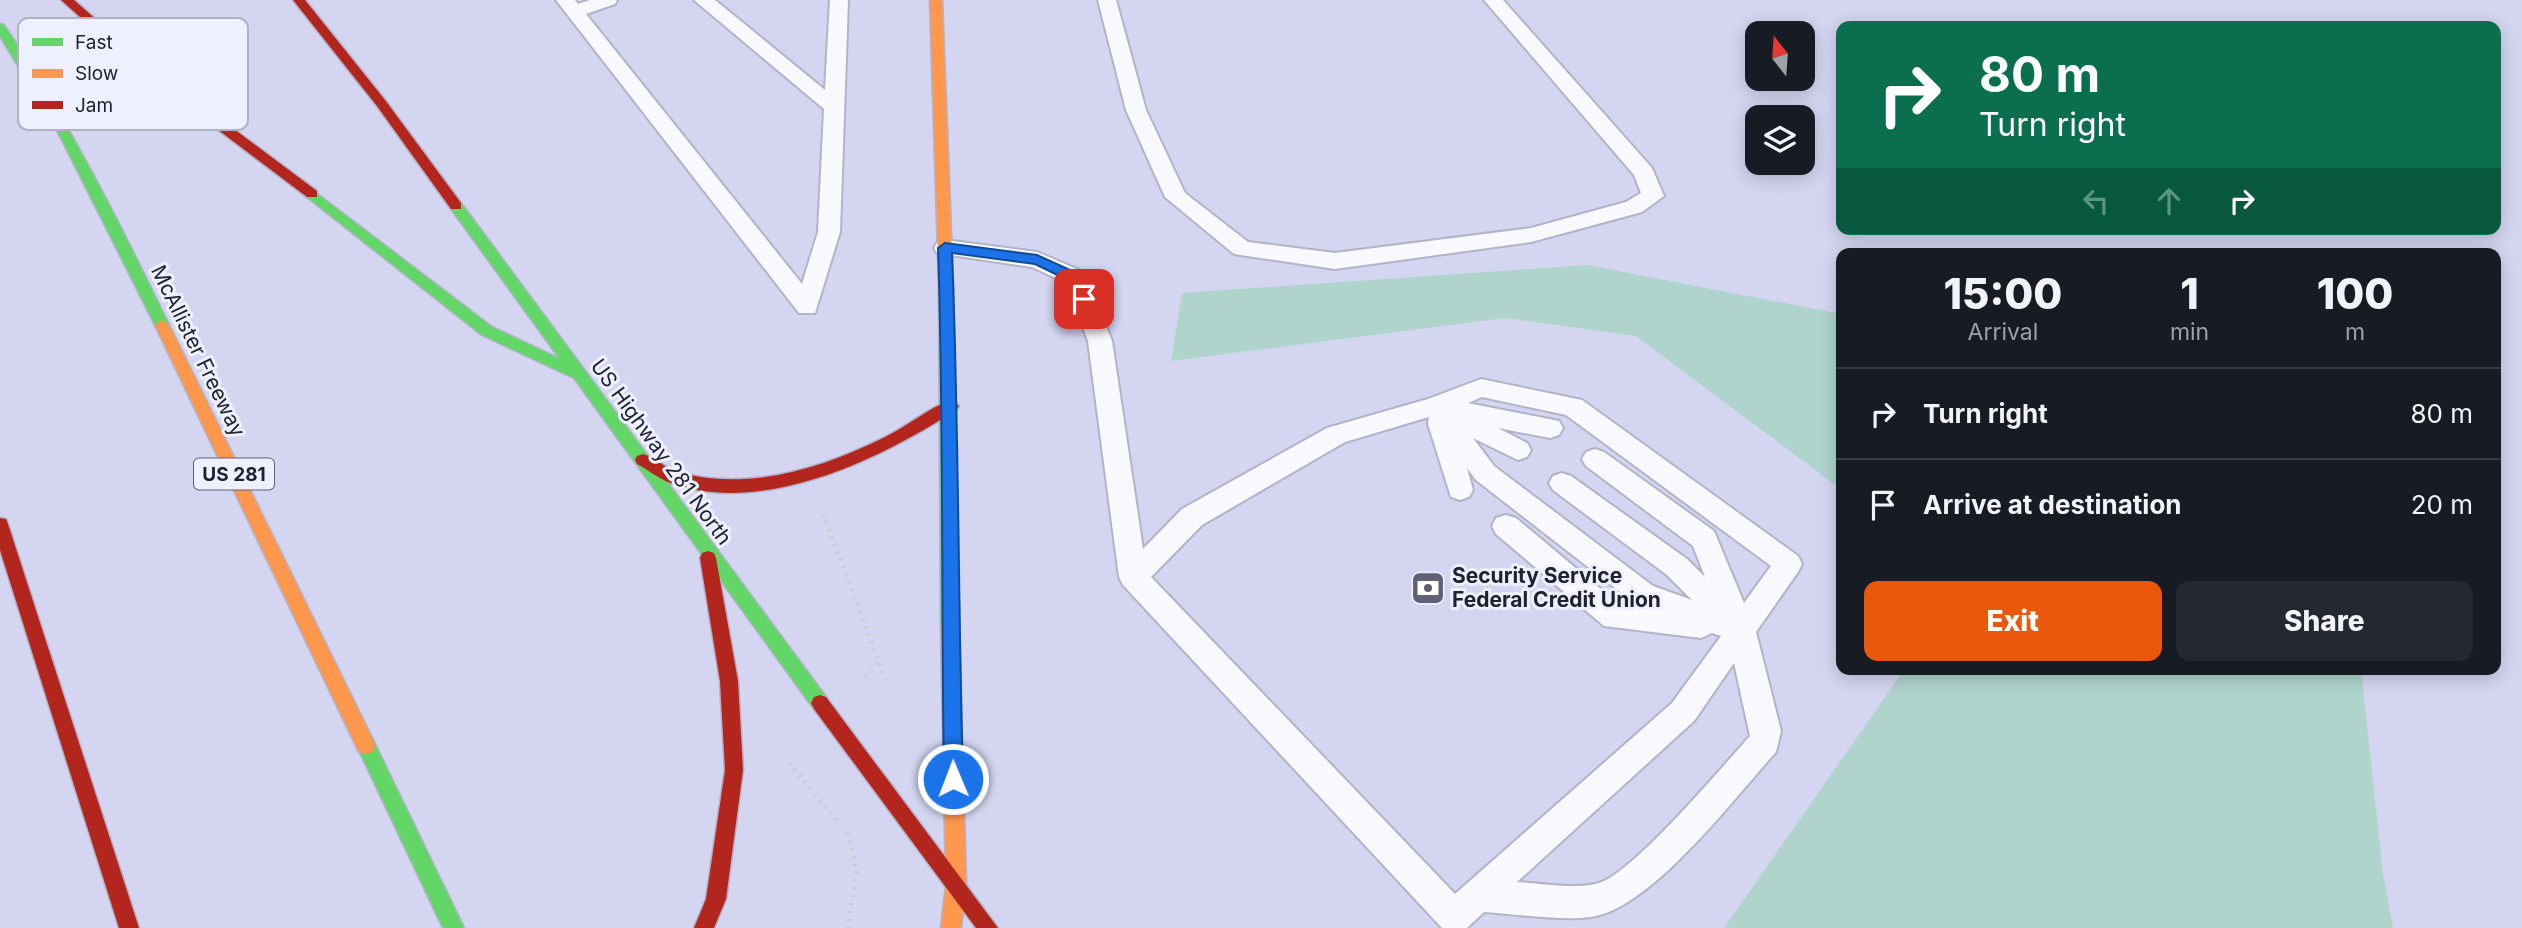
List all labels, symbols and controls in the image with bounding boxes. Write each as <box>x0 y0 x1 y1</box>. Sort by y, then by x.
legend <box>18 18 248 130</box>
north arrow <box>1745 21 1815 91</box>
map controls <box>1745 21 1815 175</box>
text: Fast <box>75 31 113 54</box>
text: 80 m <box>1979 45 2100 104</box>
icon: right <box>1864 49 1955 140</box>
text: Slow <box>75 62 118 85</box>
text: Jam <box>75 94 113 117</box>
button: layers <box>1745 105 1815 175</box>
text: Turn right <box>1979 105 2126 144</box>
icon: left <box>2077 182 2115 220</box>
icon: ahead <box>2150 182 2188 220</box>
icon: right <box>2223 182 2261 220</box>
street label: McAllister Freeway <box>146 261 251 441</box>
text: 15:00 <box>1944 268 2062 319</box>
text: 1 <box>2180 268 2199 319</box>
text: 100 <box>2317 268 2393 319</box>
pin <box>1054 269 1114 329</box>
icon: arrive <box>1065 280 1103 318</box>
text: Arrival <box>1968 318 2038 346</box>
text: min <box>2170 318 2209 346</box>
text: m <box>2345 318 2365 346</box>
street label: US Highway 281 North <box>586 354 737 549</box>
icon: right <box>1864 395 1902 433</box>
text: Turn right <box>1923 398 2048 429</box>
text: 80 m <box>2410 398 2473 429</box>
road number: US 281 <box>194 458 274 489</box>
icon: arrive <box>1864 486 1902 524</box>
text: Arrive at destination <box>1923 489 2182 520</box>
text: 20 m <box>2411 489 2473 520</box>
place label: Security Service Federal Credit Union <box>1452 563 1661 612</box>
bank icon: Security Service Federal Credit Union <box>1409 569 1447 607</box>
button: Exit <box>1864 581 2162 661</box>
button: Share <box>2176 581 2473 661</box>
position arrow <box>916 742 990 816</box>

